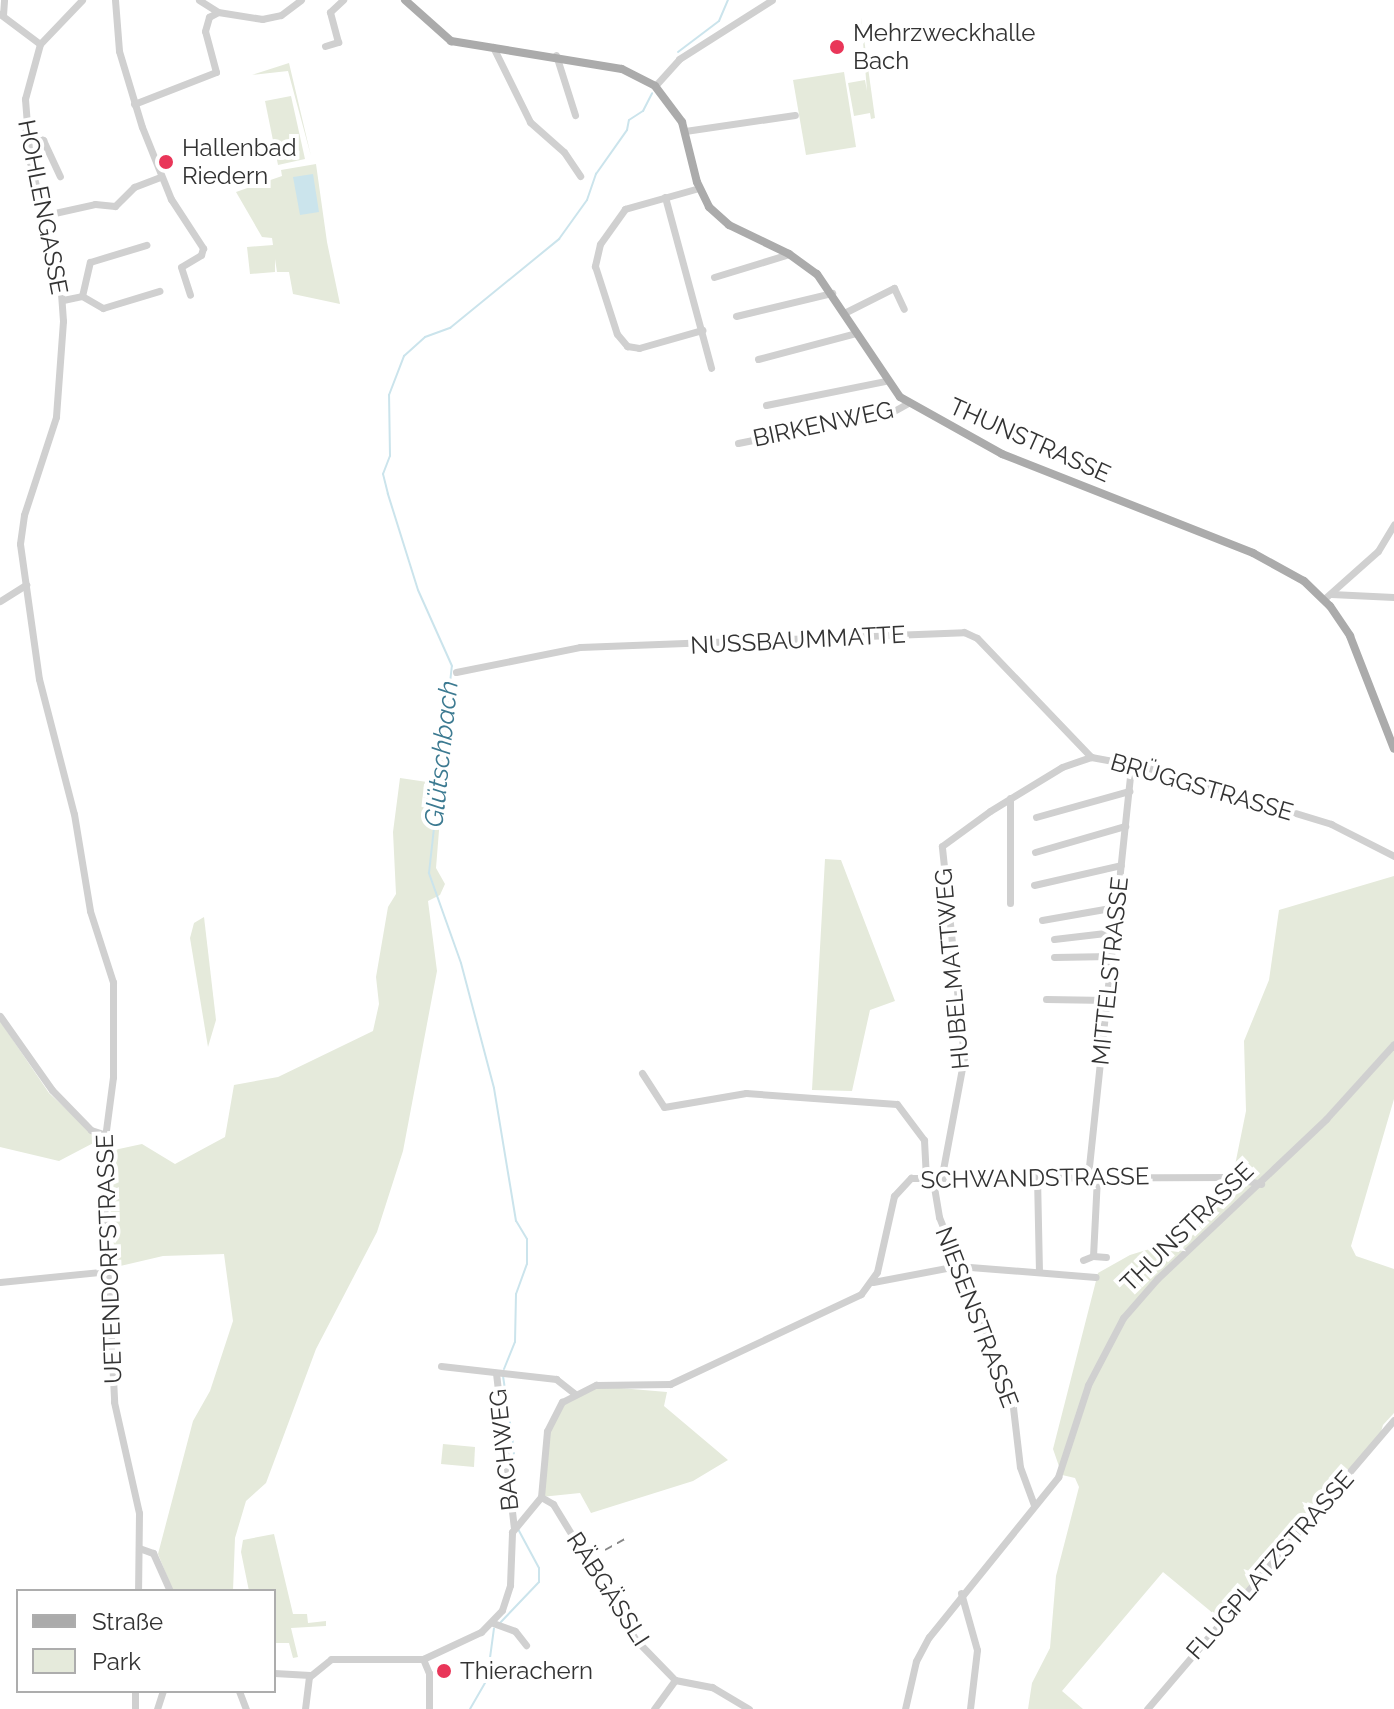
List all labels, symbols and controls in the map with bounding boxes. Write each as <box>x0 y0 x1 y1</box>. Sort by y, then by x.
place label: Mehrzweckhalle Bach <box>853 19 1035 75</box>
marker: Mehrzweckhalle Bach <box>828 38 846 56</box>
street label: HOHLENGASSE <box>12 117 74 297</box>
place label: Hallenbad Riedern <box>182 134 297 190</box>
marker: Hallenbad Riedern <box>157 153 175 171</box>
street label: THUNSTRASSE <box>945 392 1115 488</box>
street label: BIRKENWEG <box>750 395 896 453</box>
street label: NUSSBAUMMATTE <box>690 620 906 660</box>
water label: Glütschbach <box>419 679 465 829</box>
street label: BRÜGGSTRASSE <box>1107 747 1297 827</box>
street label: HUBELMATTWEG <box>929 867 975 1071</box>
street label: MITTELSTRASSE <box>1086 875 1134 1067</box>
street label: UETENDORFSTRASSE <box>90 1134 128 1384</box>
street label: THUNSTRASSE <box>1115 1156 1259 1298</box>
street label: SCHWANDSTRASSE <box>920 1162 1150 1194</box>
street label: NIESENSTRASSE <box>929 1223 1025 1411</box>
street label: BACHWEG <box>483 1388 525 1512</box>
street label: FLUGPLATZSTRASSE <box>1180 1465 1360 1665</box>
street label: RÄBGÄSSLI <box>561 1527 655 1651</box>
legend <box>16 1589 276 1693</box>
text: Straße <box>92 1607 163 1636</box>
text: Park <box>92 1647 141 1676</box>
place label: Thierachern <box>460 1657 593 1685</box>
marker: Thierachern <box>435 1662 453 1680</box>

